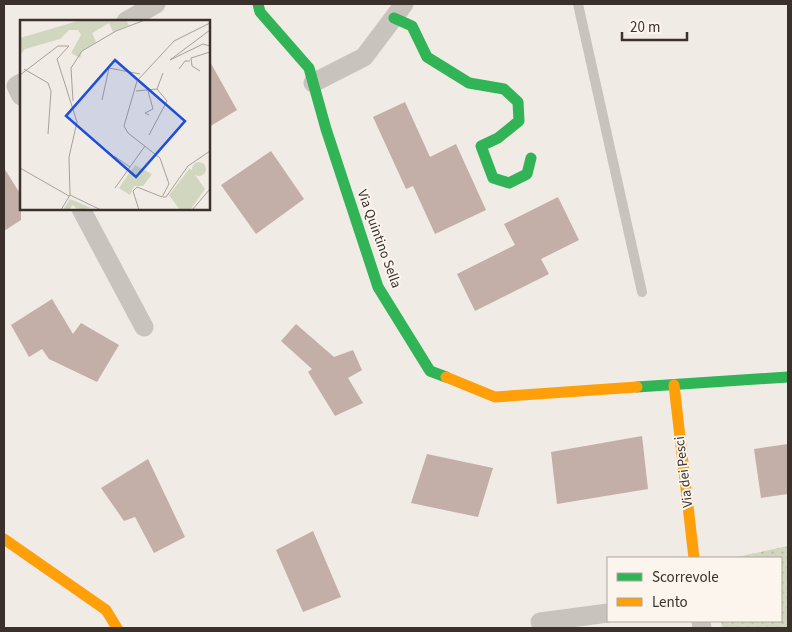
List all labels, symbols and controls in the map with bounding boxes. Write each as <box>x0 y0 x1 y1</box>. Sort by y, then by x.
scale bar <box>622 10 687 42</box>
text: 20 m <box>630 17 660 38</box>
inset map <box>20 20 210 210</box>
street label: Via Quintino Sella <box>352 187 406 291</box>
street label: Via dei Pesci <box>670 435 698 509</box>
legend <box>607 557 782 622</box>
text: Scorrevole <box>652 567 719 588</box>
text: Lento <box>652 592 688 613</box>

